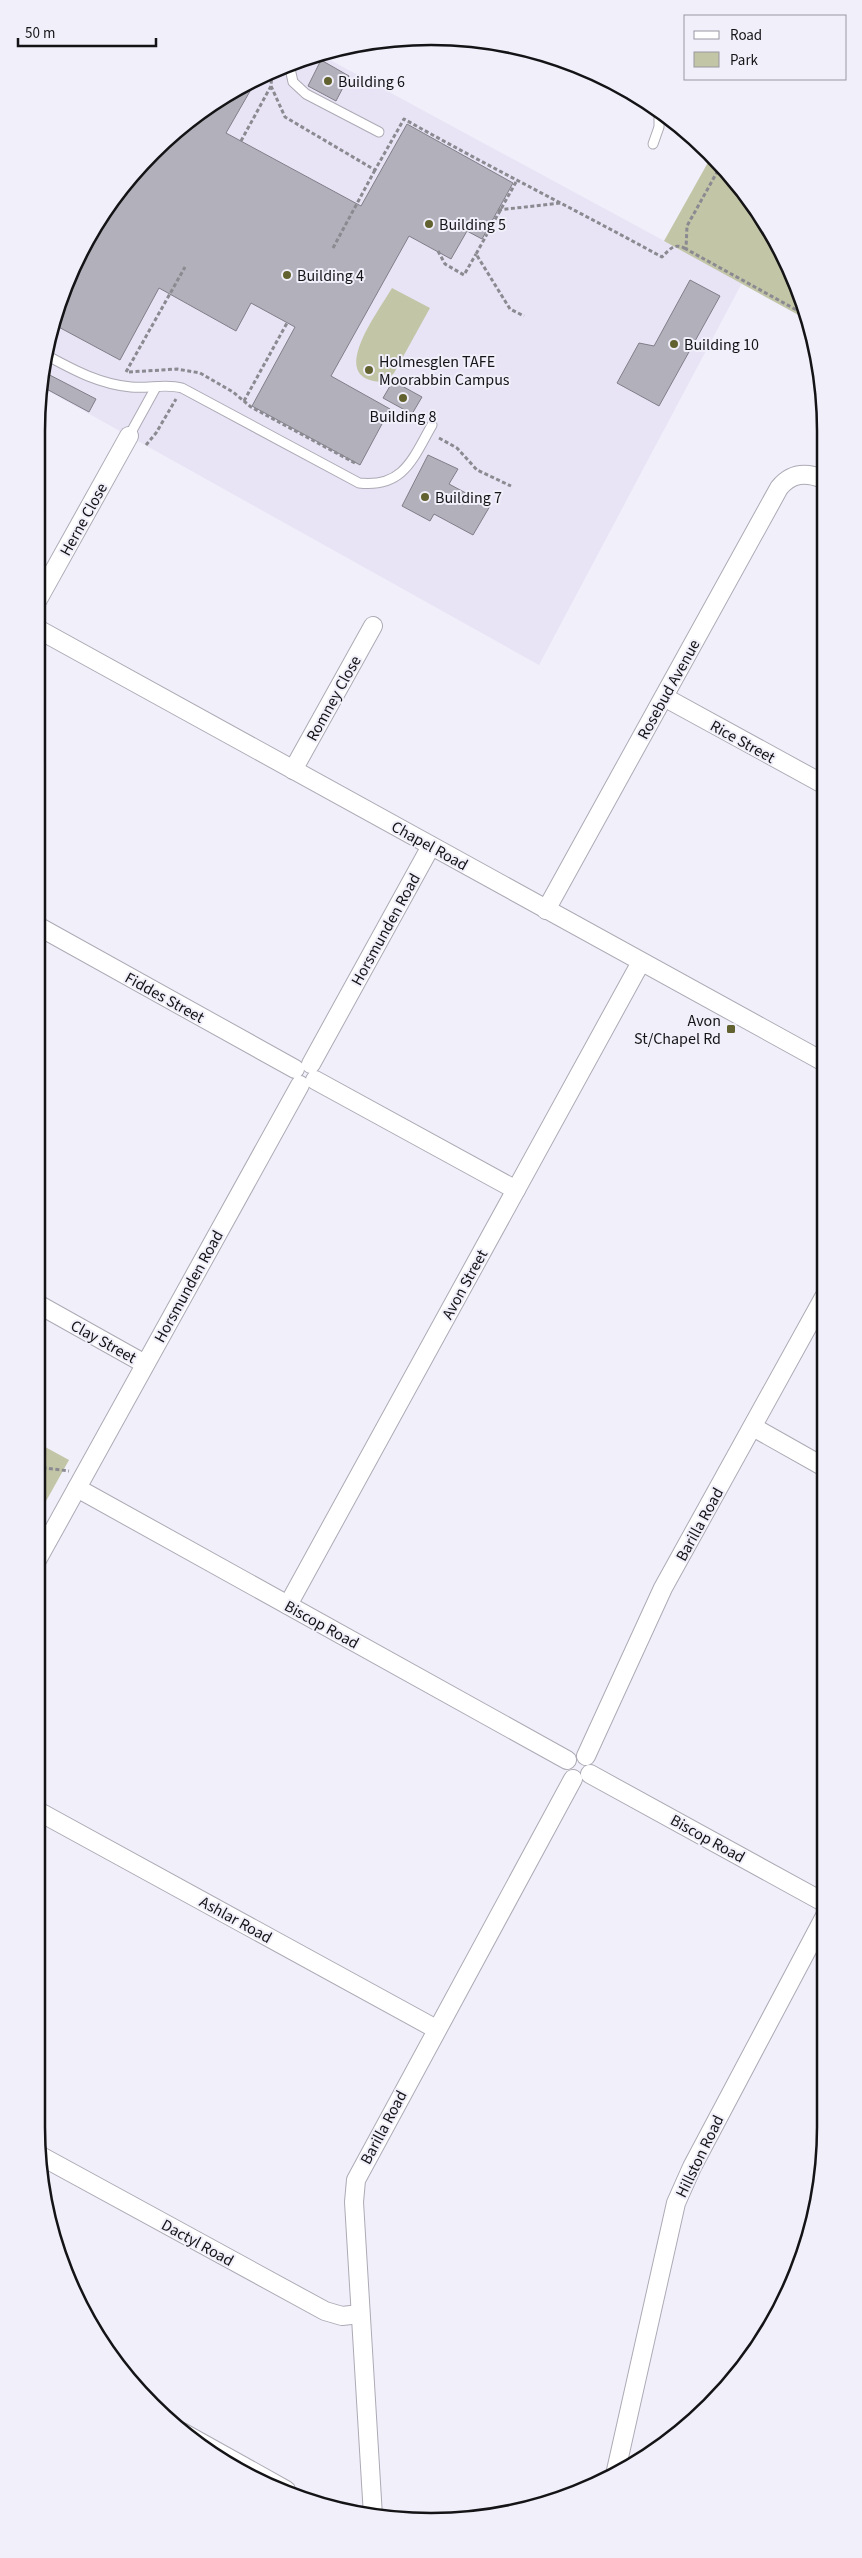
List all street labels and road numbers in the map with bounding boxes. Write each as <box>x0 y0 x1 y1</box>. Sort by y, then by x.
street label: Herne Close <box>55 479 113 560</box>
street label: Rosebud Avenue <box>632 635 705 743</box>
street label: Romney Close <box>301 652 367 745</box>
street label: Rice Street <box>706 715 780 769</box>
street label: Chapel Road <box>387 816 472 876</box>
street label: Horsmunden Road <box>346 869 426 990</box>
street label: Fiddes Street <box>121 967 209 1029</box>
street label: Horsmunden Road <box>149 1226 229 1347</box>
street label: Avon Street <box>437 1245 493 1323</box>
street label: Clay Street <box>67 1315 141 1369</box>
street label: Barilla Road <box>671 1484 729 1565</box>
street label: Biscop Road <box>280 1595 363 1654</box>
street label: Biscop Road <box>666 1809 749 1868</box>
street label: Ashlar Road <box>195 1891 276 1949</box>
street label: Barilla Road <box>355 2087 413 2168</box>
street label: Hillston Road <box>670 2112 729 2201</box>
street label: Dactyl Road <box>157 2214 238 2272</box>

